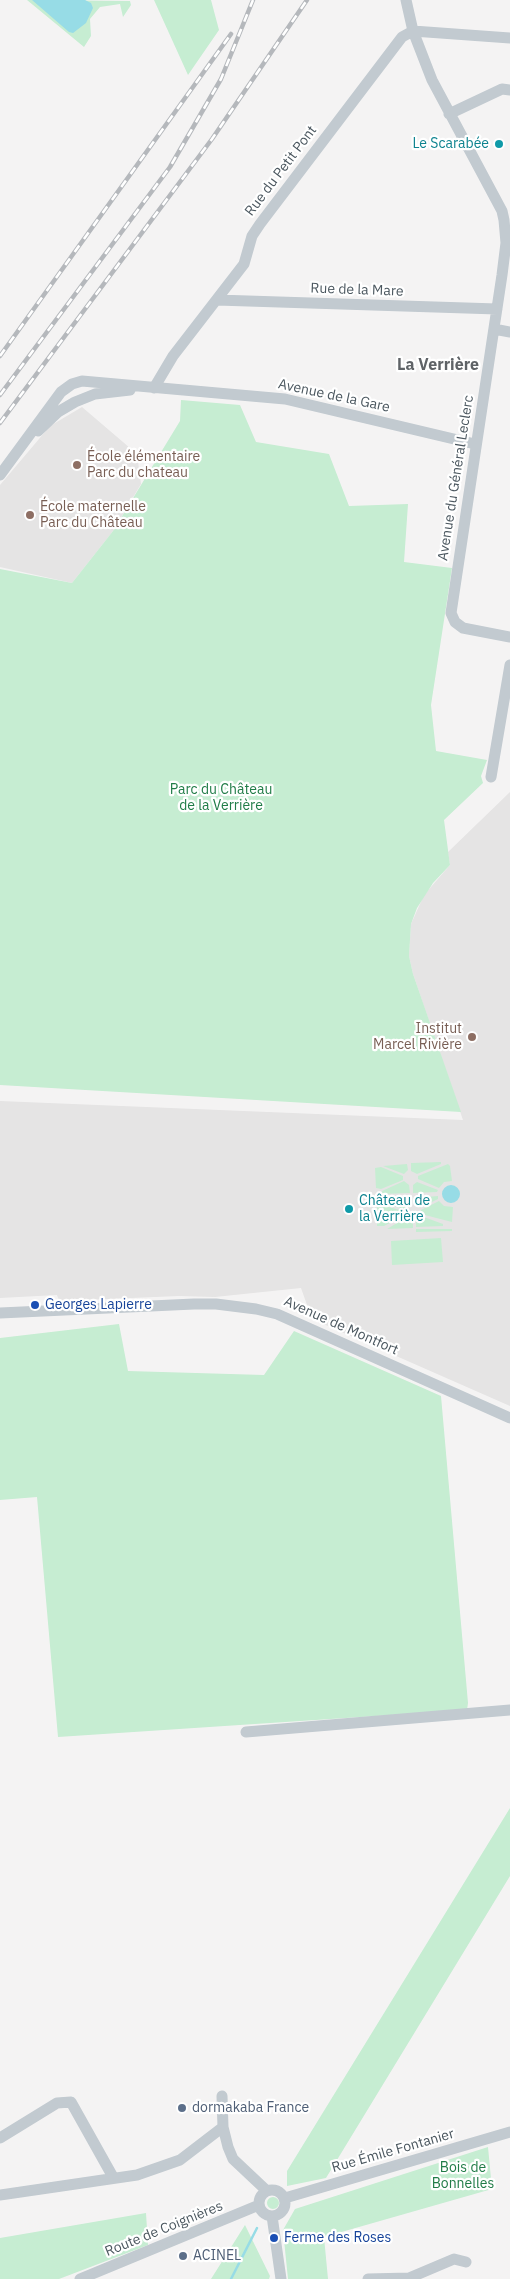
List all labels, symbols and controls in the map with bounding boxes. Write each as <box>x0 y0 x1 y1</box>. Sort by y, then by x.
street label: Rue du Petit Pont <box>242 123 320 219</box>
place label: Le Scarabée <box>412 136 489 152</box>
marker: Le Scarabée <box>493 138 505 150</box>
street label: Rue de la Mare <box>310 280 404 300</box>
district label: La Verrière <box>397 355 479 375</box>
street label: Avenue de la Gare <box>277 376 391 416</box>
street label: Avenue du Général Leclerc <box>435 394 477 562</box>
place label: École élémentaire Parc du chateau <box>87 449 200 482</box>
marker: École élémentaire Parc du chateau <box>71 459 83 471</box>
place label: École maternelle Parc du Château <box>40 499 146 532</box>
marker: École maternelle Parc du Château <box>24 509 36 521</box>
park label: Parc du Château de la Verrière <box>170 782 272 814</box>
place label: Institut Marcel Rivière <box>373 1021 462 1054</box>
marker: Institut Marcel Rivière <box>466 1031 478 1043</box>
place label: Château de la Verrière <box>359 1193 430 1226</box>
marker: Château de la Verrière <box>343 1203 355 1215</box>
street label: Avenue de Montfort <box>281 1293 401 1359</box>
place label: Georges Lapierre <box>45 1297 152 1313</box>
marker: Georges Lapierre <box>29 1299 41 1311</box>
place label: dormakaba France <box>192 2100 309 2116</box>
marker: dormakaba France <box>176 2102 188 2114</box>
street label: Rue Émile Fontanier <box>330 2125 456 2177</box>
park label: Bois de Bonnelles <box>432 2160 494 2192</box>
street label: Route de Coignières <box>103 2198 225 2260</box>
place label: Ferme des Roses <box>284 2230 391 2246</box>
marker: Ferme des Roses <box>268 2232 280 2244</box>
place label: ACINEL <box>193 2248 241 2264</box>
marker: ACINEL <box>177 2250 189 2262</box>

